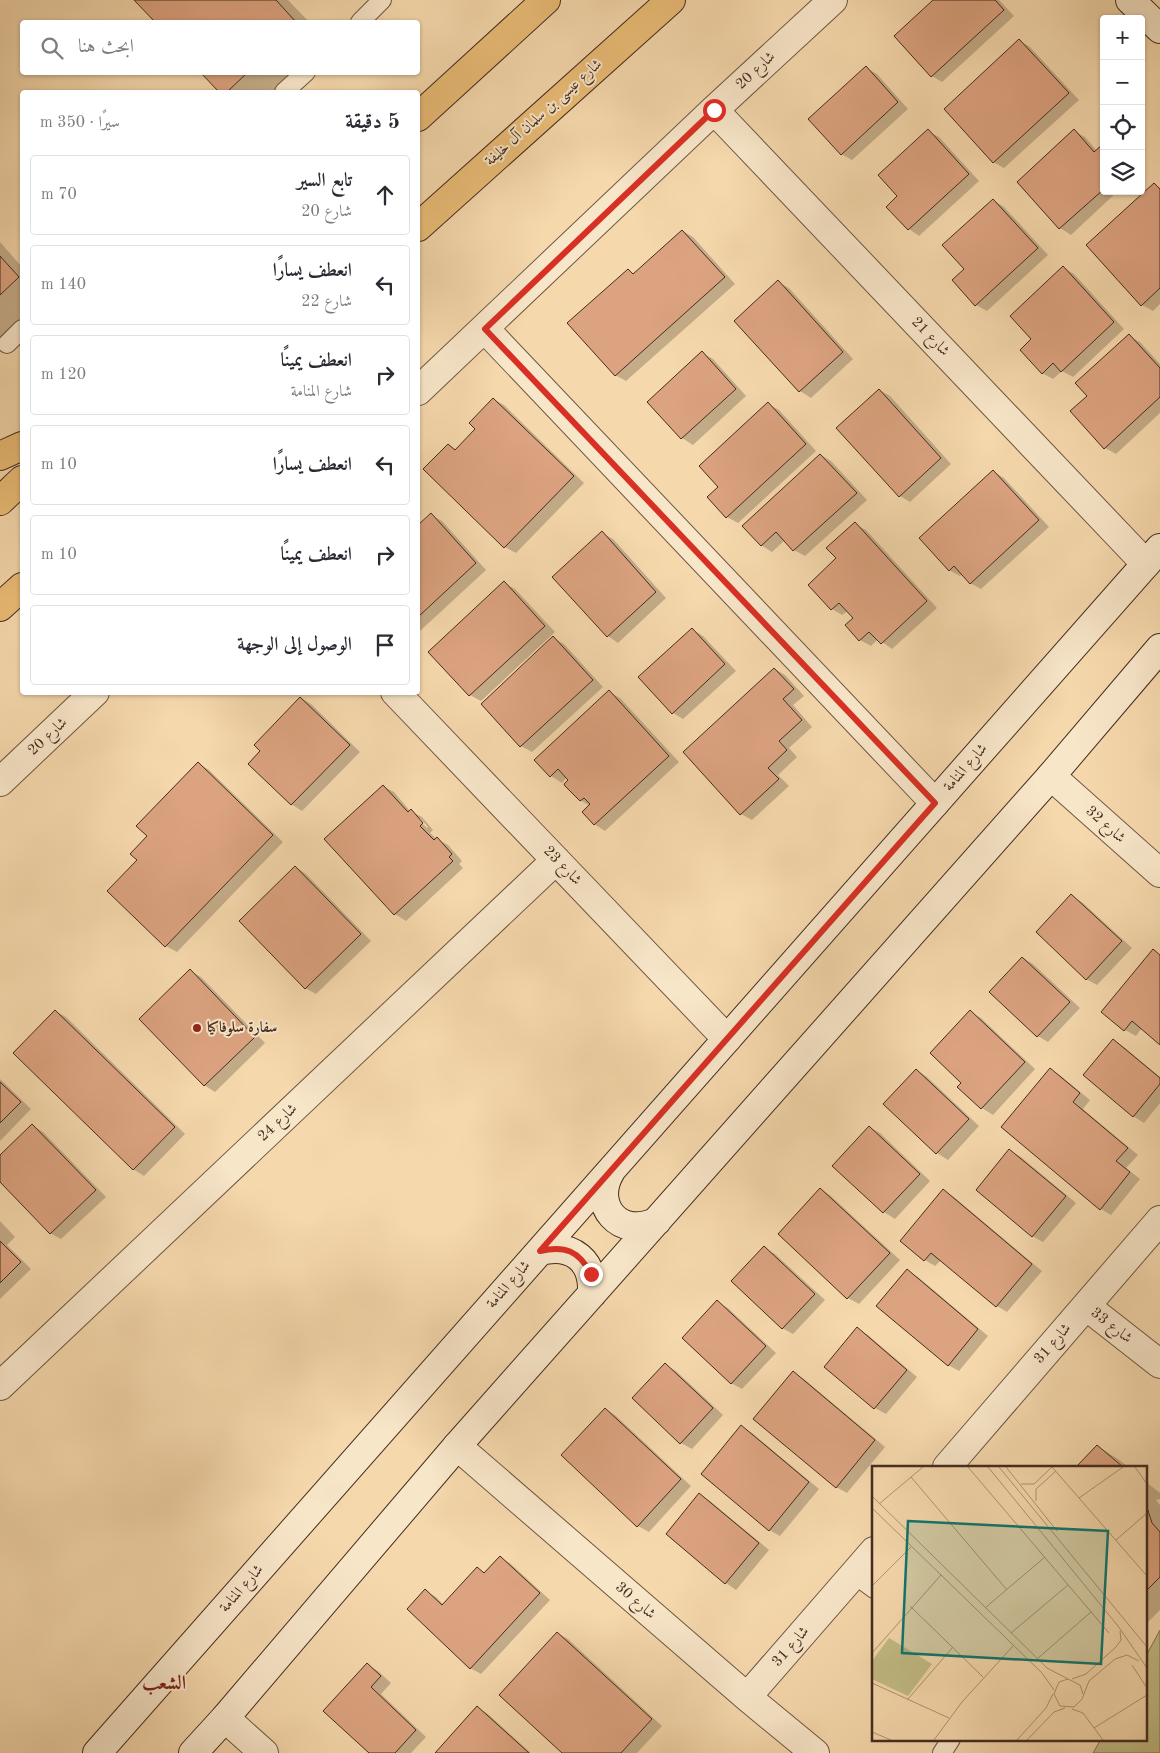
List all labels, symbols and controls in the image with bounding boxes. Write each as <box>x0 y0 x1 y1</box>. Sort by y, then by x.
map controls <box>1100 15 1145 195</box>
button: + <box>1100 15 1145 60</box>
search box <box>20 20 420 75</box>
icon: search <box>38 34 66 62</box>
text: ابحث هنا <box>78 38 134 57</box>
street label: شارع 20 <box>733 49 781 96</box>
street label: شارع عيسى بن سلمان آل خليفة <box>481 55 608 172</box>
button: − <box>1100 60 1145 105</box>
route start <box>703 99 726 122</box>
button: locate <box>1100 105 1145 150</box>
text: 5 دقيقة <box>345 112 400 133</box>
text: سيرًا · 350 m <box>40 115 120 131</box>
button: layers <box>1100 150 1145 195</box>
text: تابع السير <box>297 172 352 191</box>
icon: ahead <box>371 181 399 209</box>
text: 70 m <box>41 187 77 203</box>
text: شارع 20 <box>301 204 352 220</box>
text: انعطف يسارًا <box>273 262 352 281</box>
icon: left <box>371 271 399 299</box>
text: 140 m <box>41 277 86 293</box>
text: شارع 22 <box>301 294 352 310</box>
street label: شارع 21 <box>905 315 952 362</box>
text: انعطف يمينًا <box>280 352 352 371</box>
icon: right <box>371 361 399 389</box>
text: 120 m <box>41 367 86 383</box>
text: شارع المنامة <box>291 384 352 400</box>
icon: left <box>371 451 399 479</box>
text: انعطف يسارًا <box>273 456 352 475</box>
text: 10 m <box>41 457 77 473</box>
icon: right <box>371 541 399 569</box>
text: انعطف يمينًا <box>280 546 352 565</box>
text: 10 m <box>41 547 77 563</box>
icon: arrive <box>371 631 399 659</box>
text: الوصول إلى الوجهة <box>237 636 352 655</box>
street label: شارع 20 <box>25 715 73 762</box>
street label: شارع المنامة <box>941 741 994 797</box>
street label: شارع 32 <box>1080 803 1128 849</box>
street label: شارع 23 <box>537 844 584 891</box>
place label: سفارة سلوفاكيا <box>207 1020 277 1037</box>
marker: سفارة سلوفاكيا <box>191 1022 203 1034</box>
street label: شارع 24 <box>255 1101 303 1148</box>
street label: شارع المنامة <box>484 1258 537 1314</box>
route end <box>580 1263 603 1286</box>
street label: شارع 33 <box>1085 1305 1134 1350</box>
street label: شارع 31 <box>1032 1321 1077 1370</box>
inset map <box>872 1466 1148 1740</box>
street label: شارع المنامة <box>217 1562 270 1618</box>
street label: شارع 30 <box>609 1580 658 1625</box>
street label: شارع 31 <box>770 1624 815 1673</box>
district label: الشعب <box>142 1673 186 1695</box>

